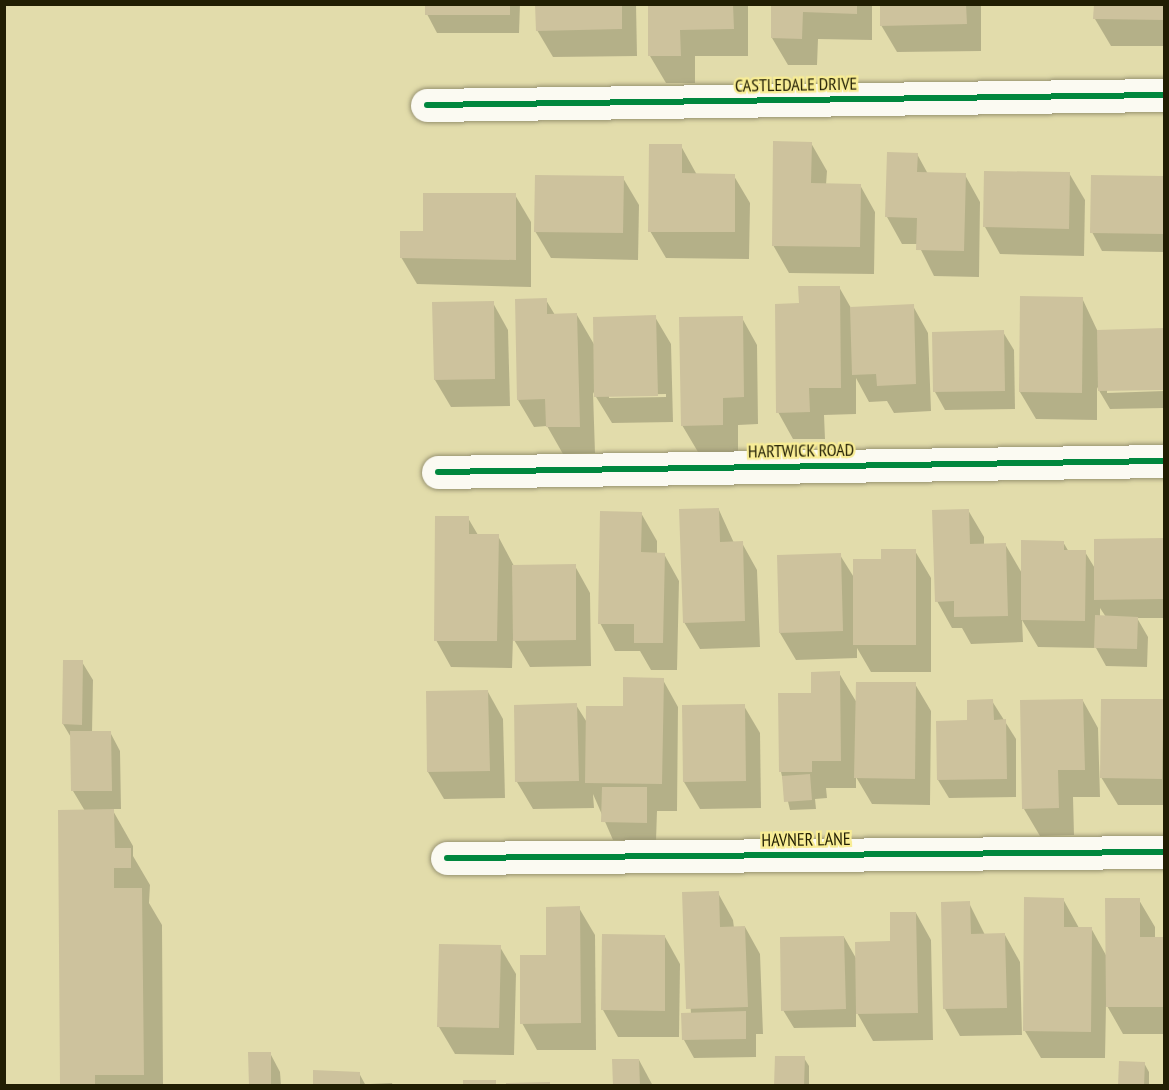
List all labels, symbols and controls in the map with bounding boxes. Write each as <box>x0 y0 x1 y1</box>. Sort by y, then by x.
street label: CASTLEDALE DRIVE <box>735 73 857 97</box>
street label: HARTWICK ROAD <box>747 439 855 463</box>
street label: HAVNER LANE <box>761 828 851 852</box>

